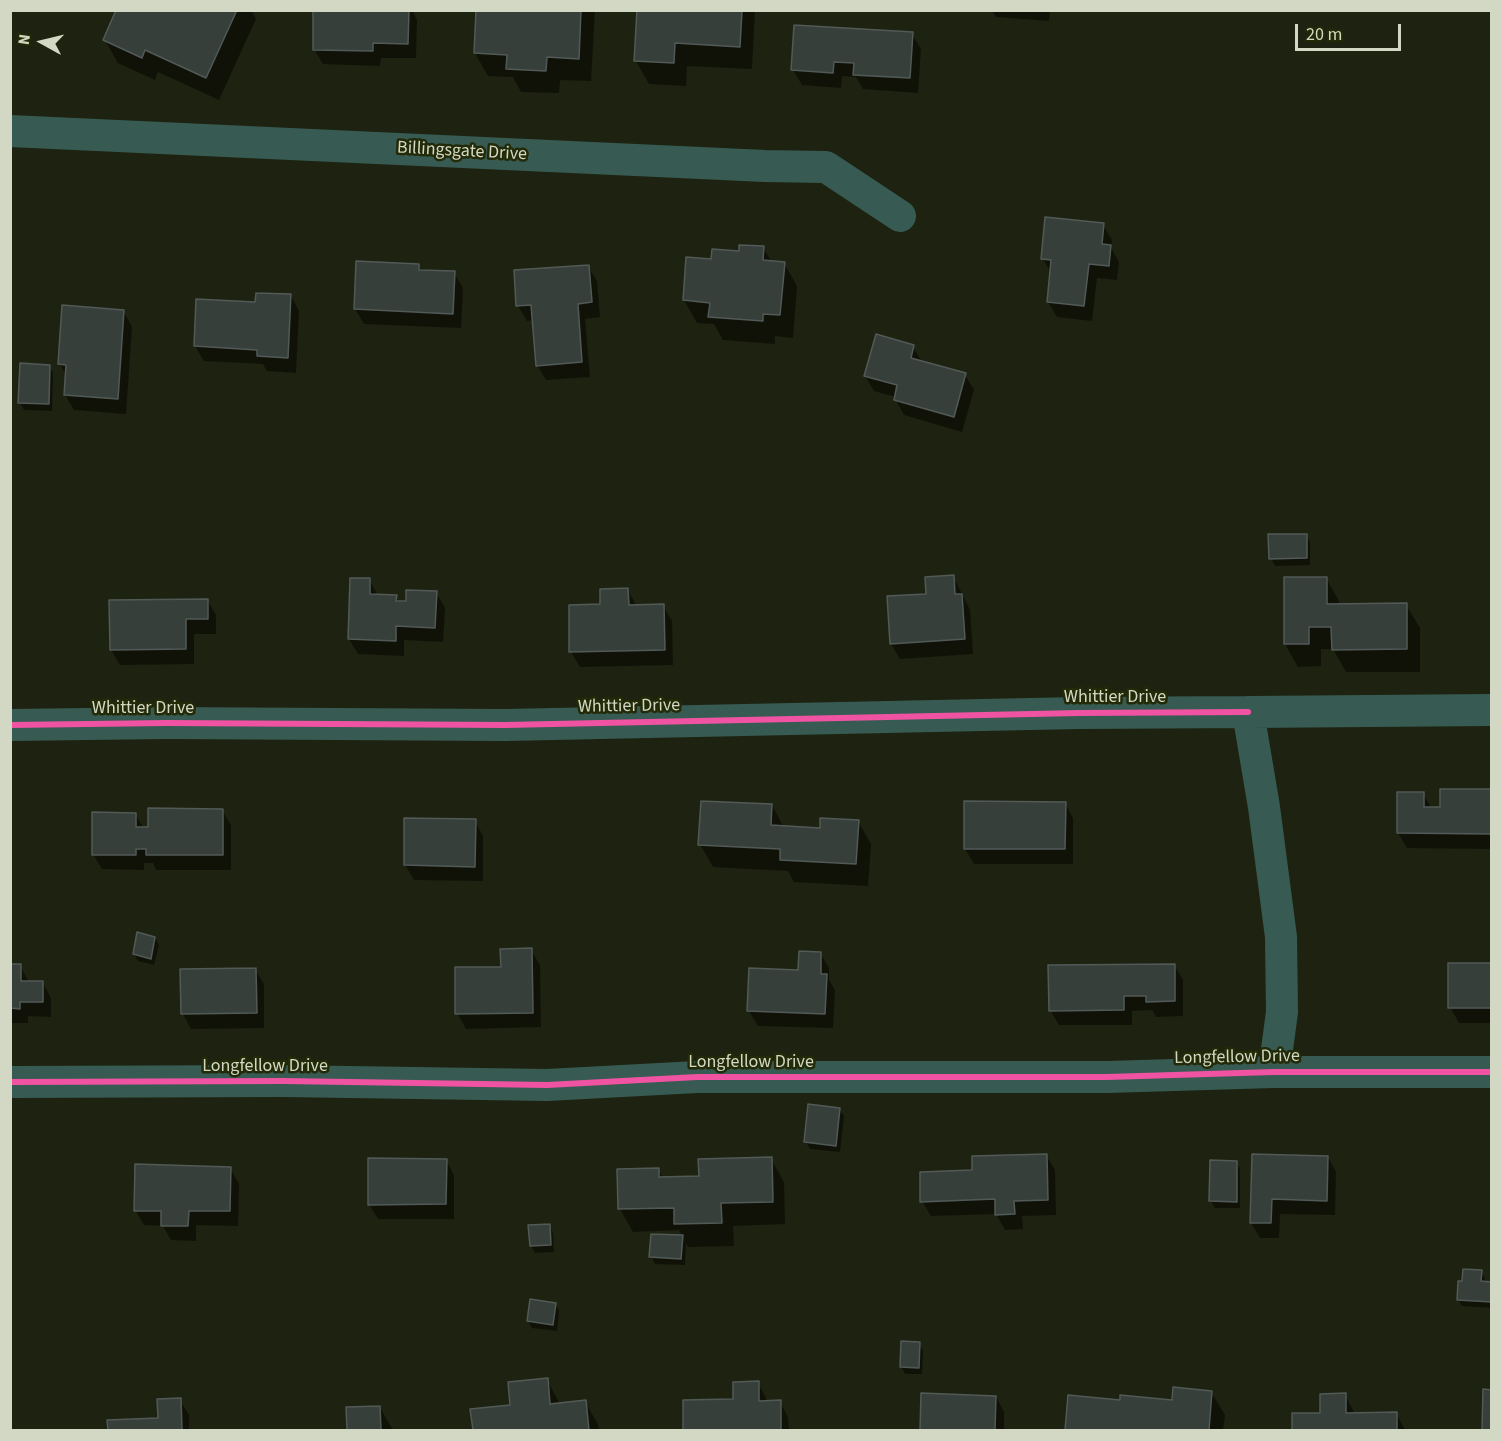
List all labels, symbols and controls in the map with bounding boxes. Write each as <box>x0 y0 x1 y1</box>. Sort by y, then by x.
north arrow <box>12 12 72 72</box>
scale bar <box>1298 12 1404 50</box>
text: 20 m <box>1306 22 1342 47</box>
text: N <box>13 33 36 46</box>
street label: Billingsgate Drive <box>396 138 528 166</box>
street label: Whittier Drive <box>1064 687 1166 709</box>
street label: Whittier Drive <box>578 695 680 719</box>
street label: Whittier Drive <box>92 698 194 720</box>
street label: Longfellow Drive <box>1174 1046 1300 1070</box>
street label: Longfellow Drive <box>688 1052 814 1074</box>
street label: Longfellow Drive <box>202 1056 328 1078</box>

